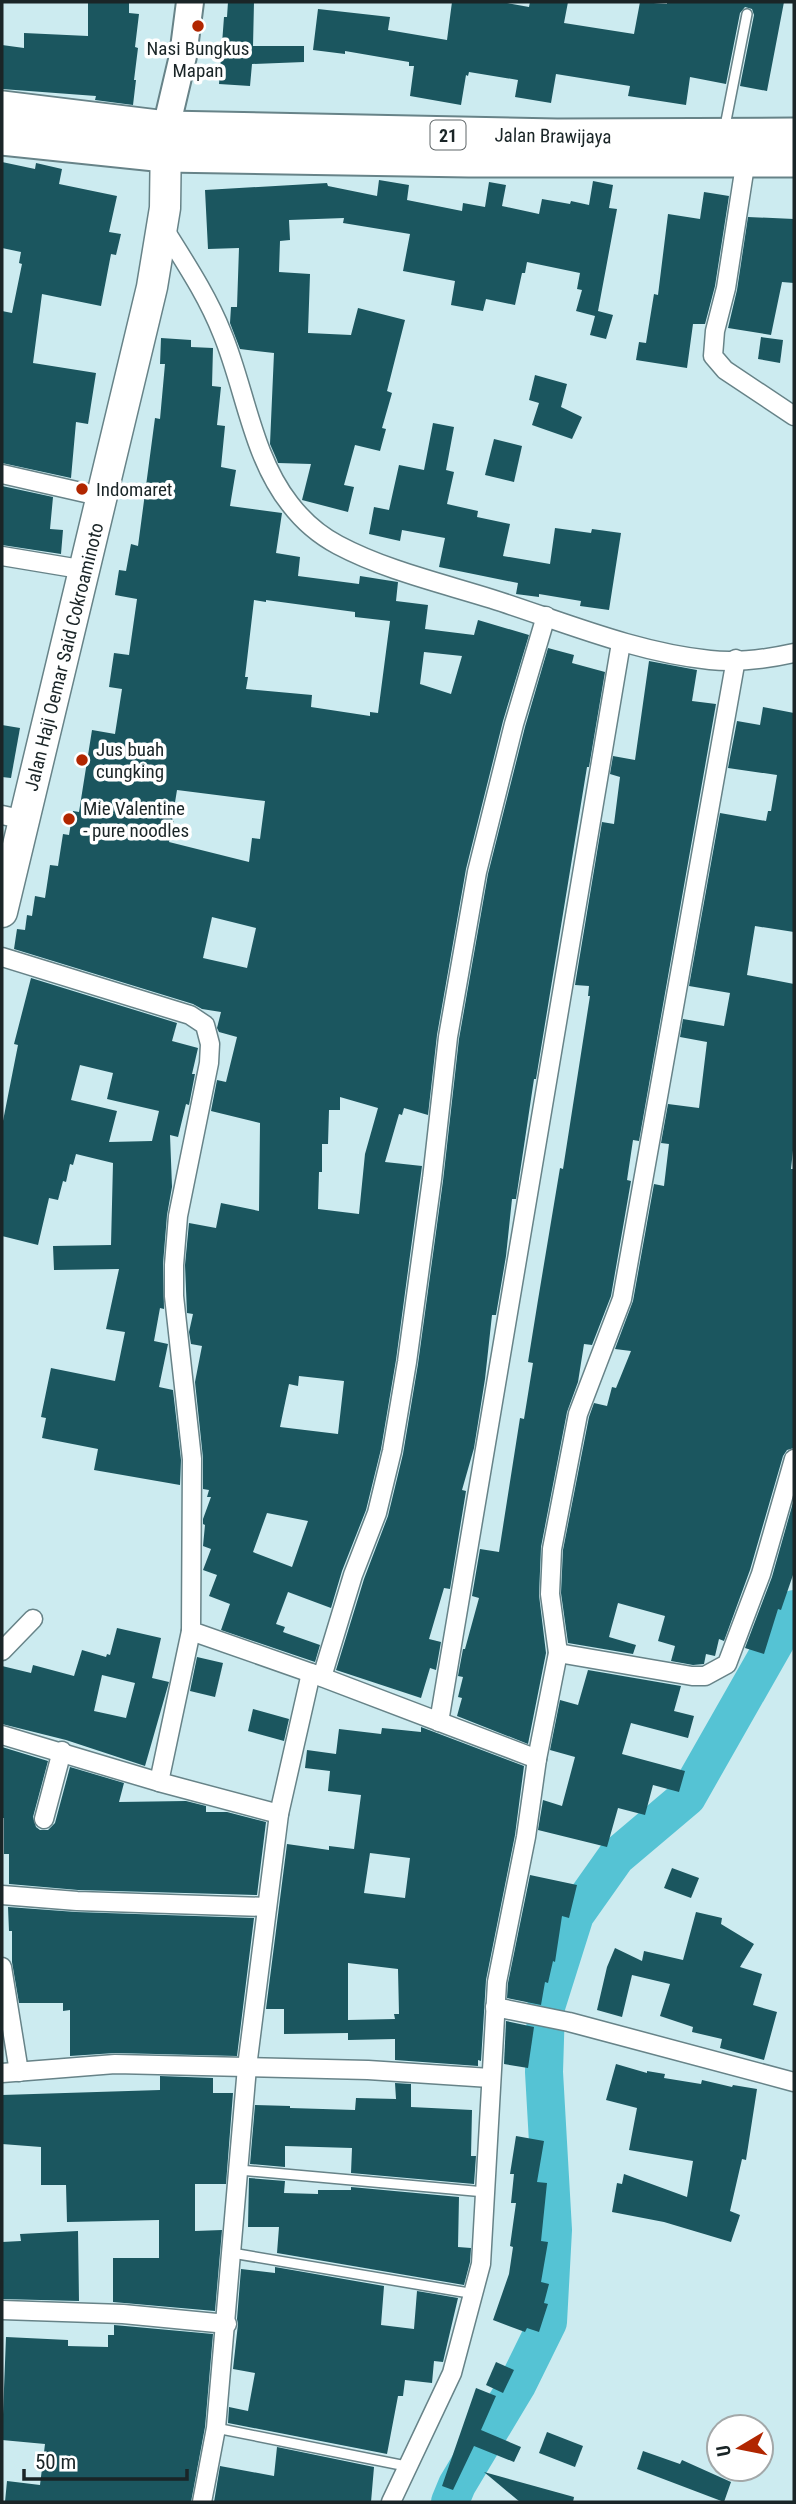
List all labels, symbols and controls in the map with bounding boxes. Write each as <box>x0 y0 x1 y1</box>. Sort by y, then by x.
marker: Nasi Bungkus Mapan <box>190 18 206 34</box>
place label: Nasi Bungkus Mapan <box>147 37 249 82</box>
road number: 21 <box>430 120 466 150</box>
street label: Jalan Brawijaya <box>494 123 612 149</box>
place label: Indomaret <box>96 478 172 501</box>
marker: Indomaret <box>74 481 90 497</box>
street label: Jalan Haji Oemar Said Cokroaminoto <box>19 520 109 794</box>
place label: Jus buah cungking <box>96 738 164 783</box>
marker: Jus buah cungking <box>74 752 90 768</box>
place label: Mie Valentine - pure noodles <box>83 797 189 842</box>
marker: Mie Valentine - pure noodles <box>61 811 77 827</box>
north arrow <box>705 2413 775 2483</box>
scale bar <box>24 2438 187 2482</box>
text: U <box>711 2444 736 2458</box>
text: 50 m <box>35 2450 76 2474</box>

